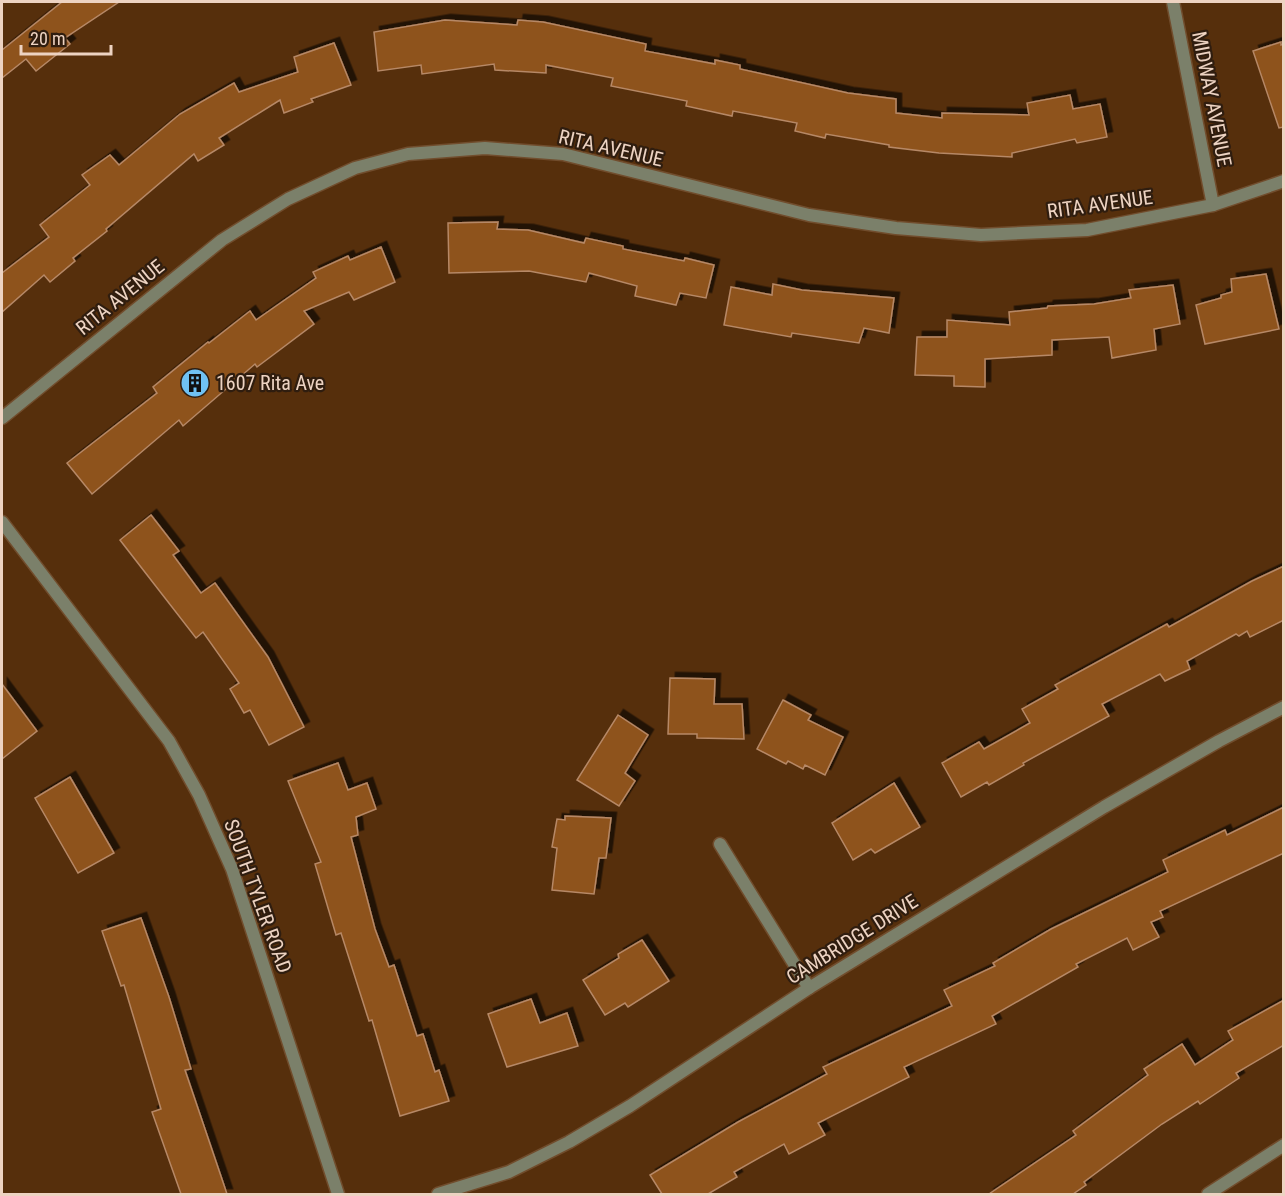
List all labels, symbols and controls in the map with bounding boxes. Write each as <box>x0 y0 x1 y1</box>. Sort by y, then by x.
scale bar <box>21 18 111 56</box>
text: 20 m <box>30 28 65 49</box>
street label: MIDWAY AVENUE <box>1187 29 1237 169</box>
street label: RITA AVENUE <box>556 124 666 172</box>
street label: RITA AVENUE <box>1046 185 1154 223</box>
street label: RITA AVENUE <box>71 254 169 340</box>
building icon: 1607 Rita Ave <box>179 367 211 399</box>
place label: 1607 Rita Ave <box>216 371 324 395</box>
street label: SOUTH TYLER ROAD <box>219 816 297 976</box>
street label: CAMBRIDGE DRIVE <box>782 889 922 989</box>

